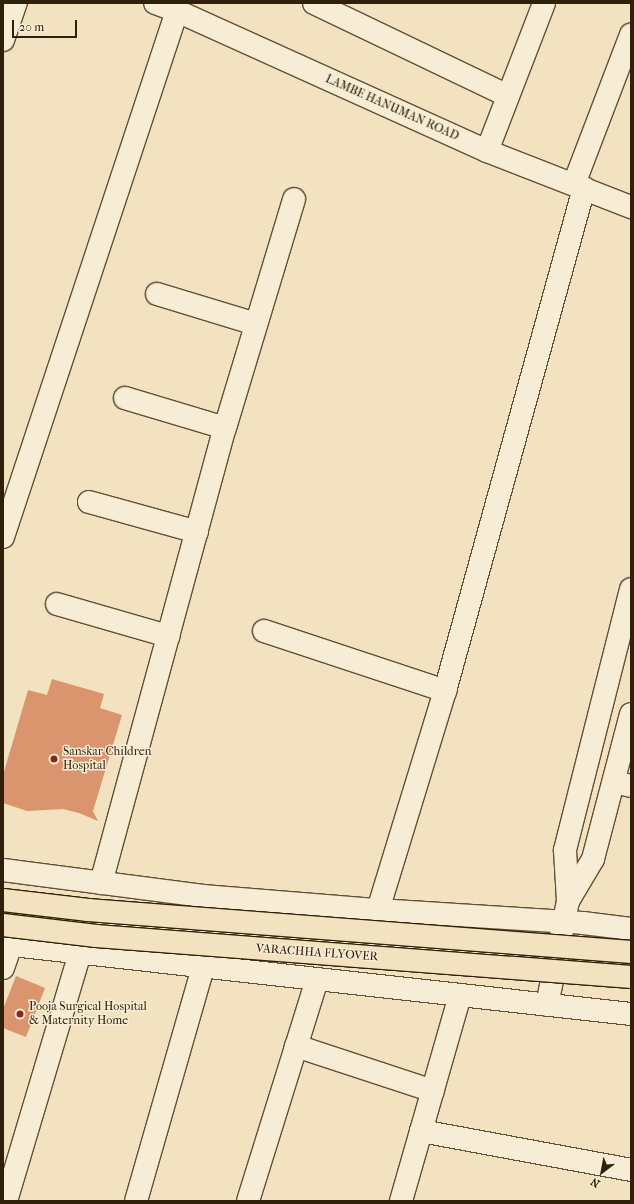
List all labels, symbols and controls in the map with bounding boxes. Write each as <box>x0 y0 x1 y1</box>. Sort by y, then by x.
scale bar <box>14 12 79 38</box>
text: 20 m <box>19 20 44 34</box>
street label: LAMBE HANUMAN ROAD <box>323 72 461 144</box>
place label: Sanskar Children Hospital <box>63 745 152 773</box>
marker: Sanskar Children Hospital <box>48 753 60 765</box>
street label: VARACHHA FLYOVER <box>255 942 379 964</box>
place label: Pooja Surgical Hospital & Maternity Home <box>29 1000 147 1028</box>
marker: Pooja Surgical Hospital & Maternity Home <box>14 1008 26 1020</box>
north arrow <box>582 1152 622 1192</box>
text: N <box>588 1175 602 1190</box>

